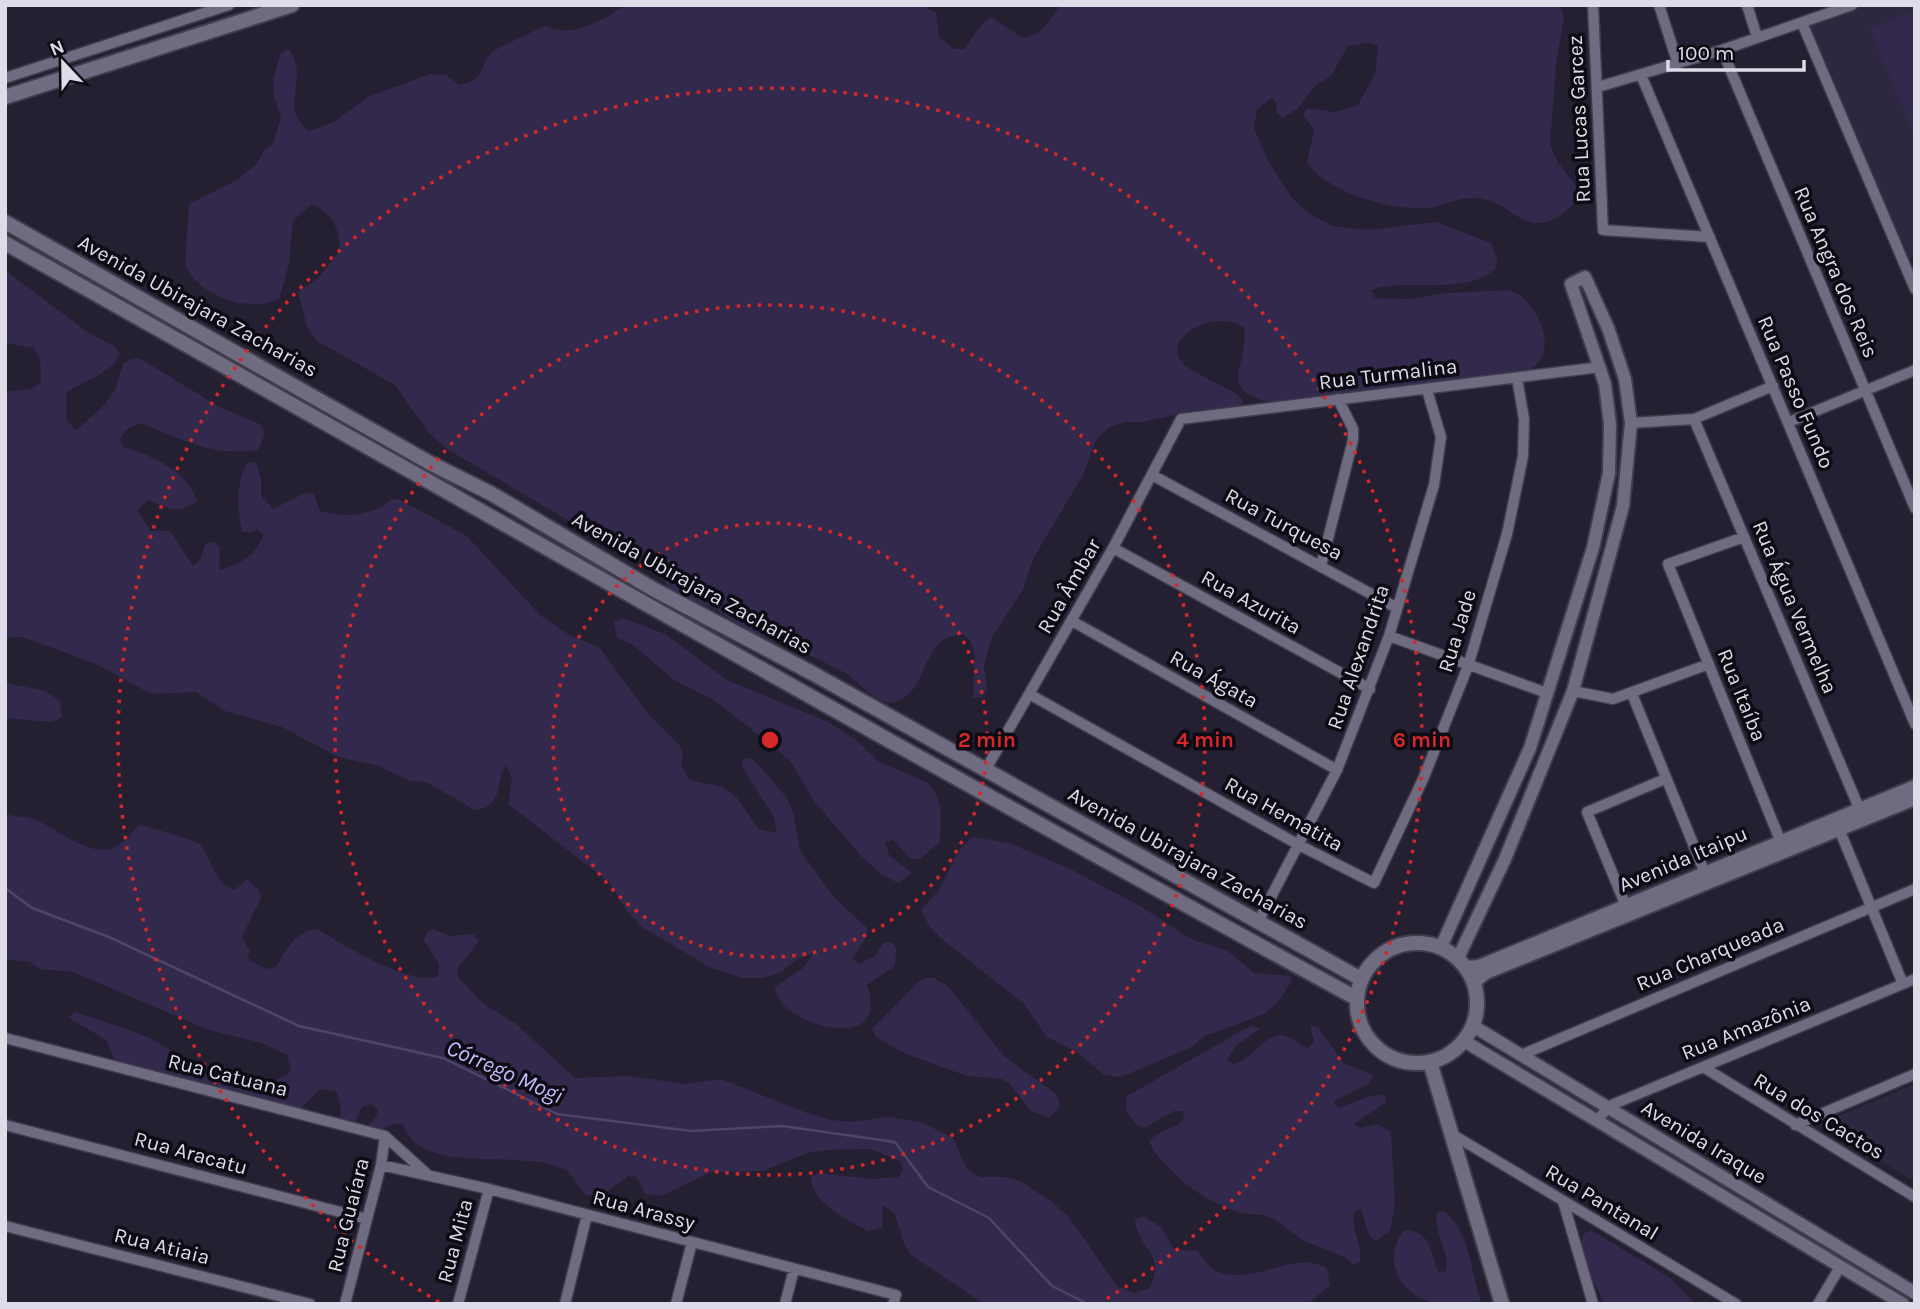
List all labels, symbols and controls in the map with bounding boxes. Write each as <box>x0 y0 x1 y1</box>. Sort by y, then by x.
north arrow <box>28 28 98 98</box>
scale bar <box>1668 28 1804 72</box>
text: N <box>47 35 67 61</box>
street label: Rua Lucas Garcez <box>1563 35 1595 203</box>
text: 100 m <box>1678 41 1735 65</box>
street label: Rua Angra dos Reis <box>1789 183 1883 361</box>
street label: Avenida Ubirajara Zacharias <box>74 230 322 382</box>
street label: Rua Passo Fundo <box>1753 312 1839 472</box>
street label: Rua Turmalina <box>1318 354 1458 394</box>
street label: Rua Turquesa <box>1221 483 1347 565</box>
street label: Avenida Ubirajara Zacharias <box>568 507 816 659</box>
street label: Rua Água Vermelha <box>1748 517 1842 697</box>
street label: Rua Âmbar <box>1032 534 1106 638</box>
street label: Rua Azurita <box>1197 565 1305 639</box>
street label: Rua Alexandrita <box>1322 581 1394 733</box>
street label: Rua Jade <box>1433 587 1481 675</box>
street label: Rua Ágata <box>1166 645 1262 713</box>
street label: Rua Itaíba <box>1713 645 1771 745</box>
centre of rings <box>758 728 782 752</box>
text: 2 min <box>958 728 1016 752</box>
text: 4 min <box>1176 728 1234 752</box>
text: 6 min <box>1393 728 1451 752</box>
street label: Rua Hematita <box>1221 772 1347 856</box>
street label: Avenida Ubirajara Zacharias <box>1064 782 1312 934</box>
street label: Avenida Itaipu <box>1615 821 1751 897</box>
street label: Rua Charqueada <box>1633 912 1787 996</box>
street label: Rua Amazônia <box>1678 991 1814 1065</box>
water label: Córrego Mogi <box>442 1034 567 1109</box>
street label: Rua Catuana <box>165 1048 291 1102</box>
street label: Rua dos Cactos <box>1749 1068 1889 1164</box>
street label: Avenida Iraque <box>1637 1095 1771 1189</box>
street label: Rua Aracatu <box>132 1126 250 1180</box>
street label: Rua Guaíara <box>322 1155 374 1275</box>
street label: Rua Pantanal <box>1541 1159 1663 1245</box>
street label: Rua Arassy <box>590 1185 698 1235</box>
street label: Rua Mita <box>432 1197 478 1285</box>
street label: Rua Atiaia <box>112 1223 212 1269</box>

